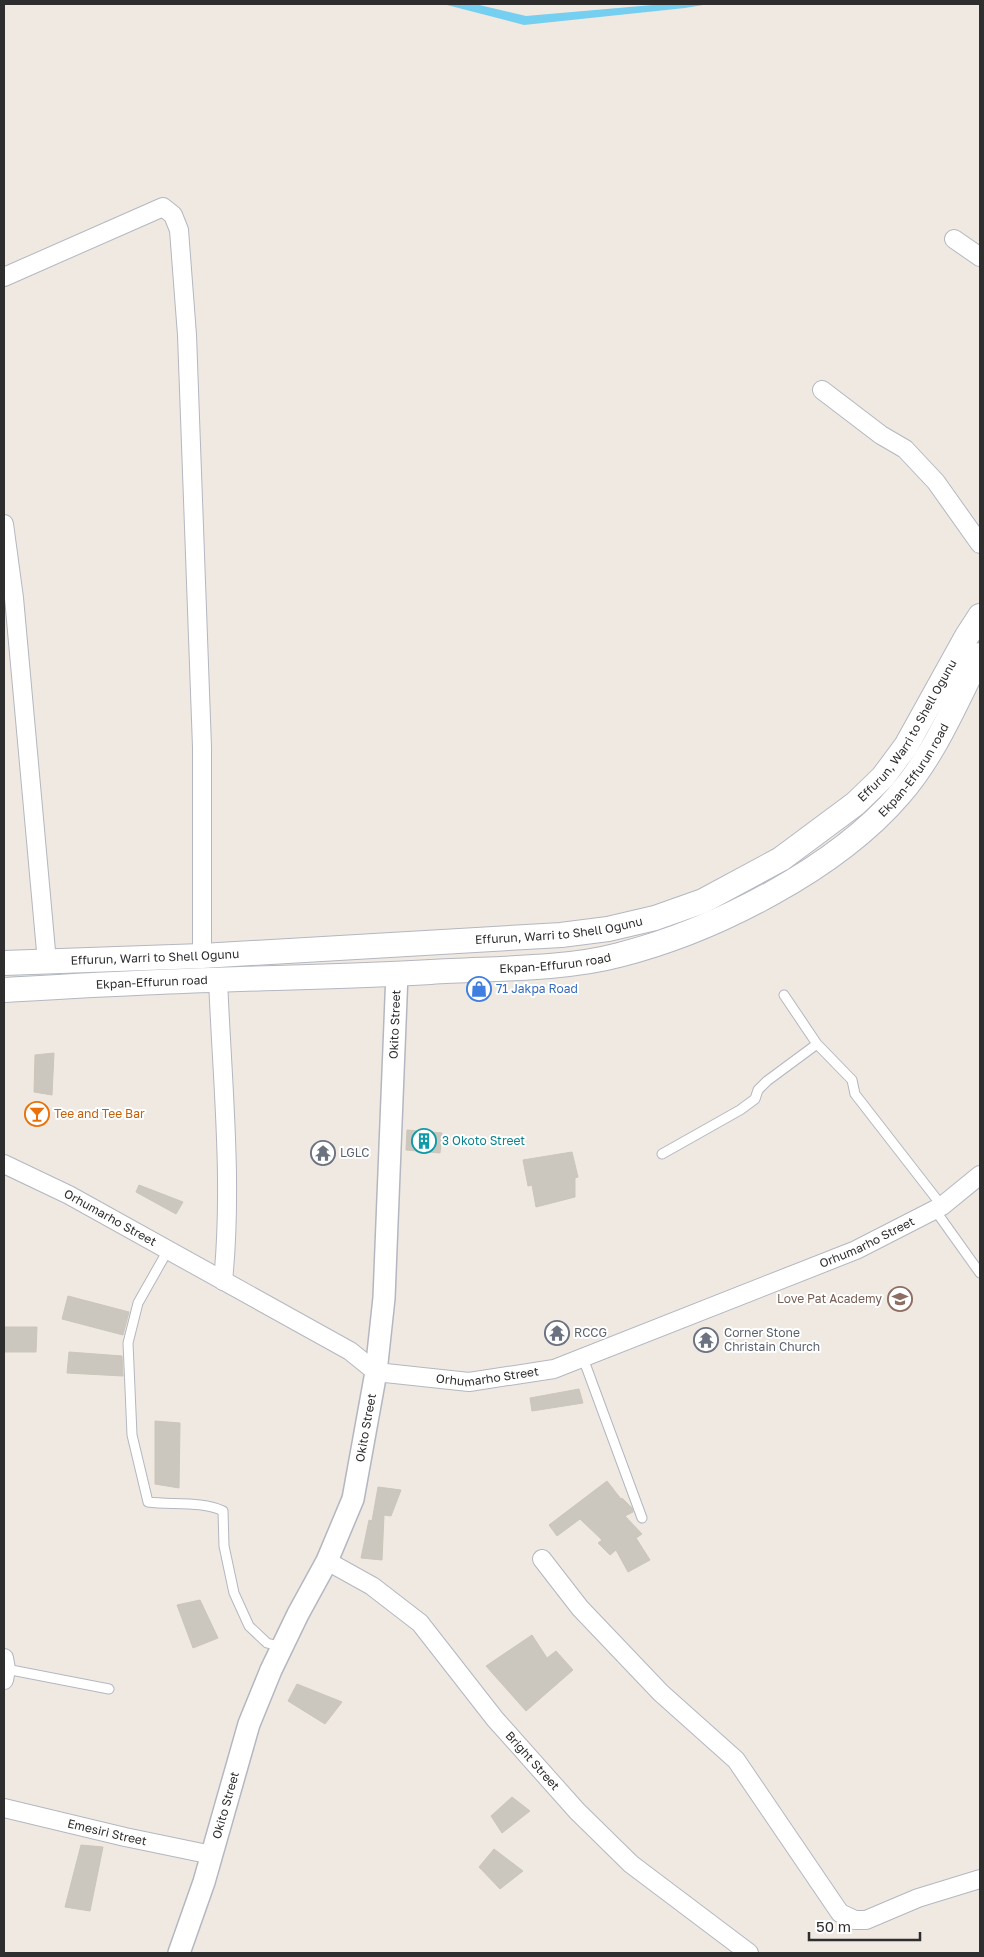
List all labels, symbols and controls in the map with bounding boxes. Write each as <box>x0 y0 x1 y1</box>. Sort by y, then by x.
street label: Effurun, Warri to Shell Ogunu <box>854 657 960 805</box>
street label: Ekpan-Effurun road <box>875 721 952 820</box>
street label: Effurun, Warri to Shell Ogunu <box>474 913 644 947</box>
street label: Effurun, Warri to Shell Ogunu <box>70 946 240 968</box>
street label: Ekpan-Effurun road <box>499 949 612 976</box>
street label: Ekpan-Effurun road <box>95 972 208 992</box>
shop icon: 71 Jakpa Road <box>466 976 492 1002</box>
place label: 71 Jakpa Road <box>496 981 578 996</box>
street label: Okito Street <box>386 989 403 1059</box>
bar icon: Tee and Tee Bar <box>24 1101 50 1127</box>
place label: Tee and Tee Bar <box>54 1106 145 1121</box>
building icon: 3 Okoto Street <box>411 1128 437 1154</box>
place label: 3 Okoto Street <box>442 1133 525 1148</box>
temple icon: LGLC <box>310 1140 336 1166</box>
place label: LGLC <box>340 1145 369 1160</box>
street label: Orhumarho Street <box>62 1186 159 1249</box>
street label: Orhumarho Street <box>817 1213 917 1271</box>
school or university icon: Love Pat Academy <box>887 1286 913 1312</box>
place label: Love Pat Academy <box>777 1291 882 1306</box>
temple icon: RCCG <box>544 1320 570 1346</box>
place label: RCCG <box>574 1325 607 1340</box>
place label: Corner Stone Christain Church <box>724 1325 820 1354</box>
temple icon: Corner Stone Christain Church <box>693 1327 719 1353</box>
street label: Orhumarho Street <box>435 1363 540 1390</box>
street label: Okito Street <box>352 1392 379 1463</box>
street label: Bright Street <box>502 1728 563 1793</box>
street label: Okito Street <box>209 1770 242 1841</box>
street label: Emesiri Street <box>66 1815 148 1848</box>
scale bar <box>809 1910 920 1942</box>
text: 50 m <box>816 1917 851 1935</box>

